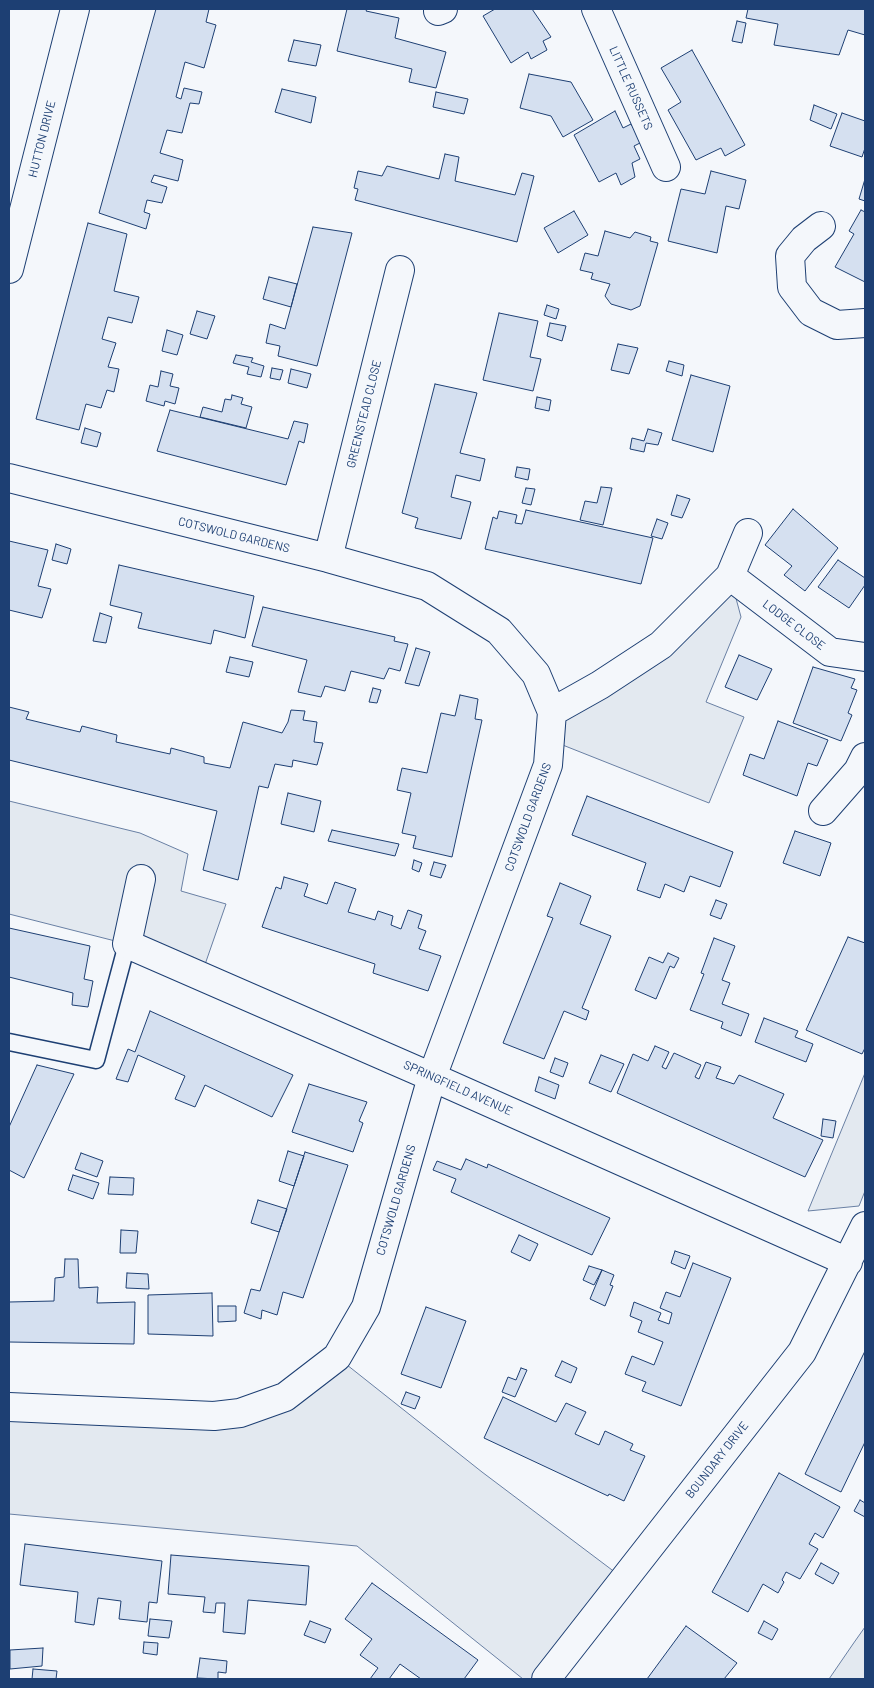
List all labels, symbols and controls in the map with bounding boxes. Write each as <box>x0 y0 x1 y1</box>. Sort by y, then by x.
street label: LITTLE RUSSETS <box>606 44 656 132</box>
street label: HUTTON DRIVE <box>25 99 59 179</box>
street label: GREENSTEAD CLOSE <box>344 358 384 470</box>
street label: COTSWOLD GARDENS <box>177 514 291 556</box>
street label: LODGE CLOSE <box>760 597 828 653</box>
street label: COTSWOLD GARDENS <box>502 761 554 873</box>
street label: SPRINGFIELD AVENUE <box>401 1057 515 1119</box>
street label: COTSWOLD GARDENS <box>373 1143 419 1257</box>
street label: BOUNDARY DRIVE <box>683 1419 751 1501</box>

